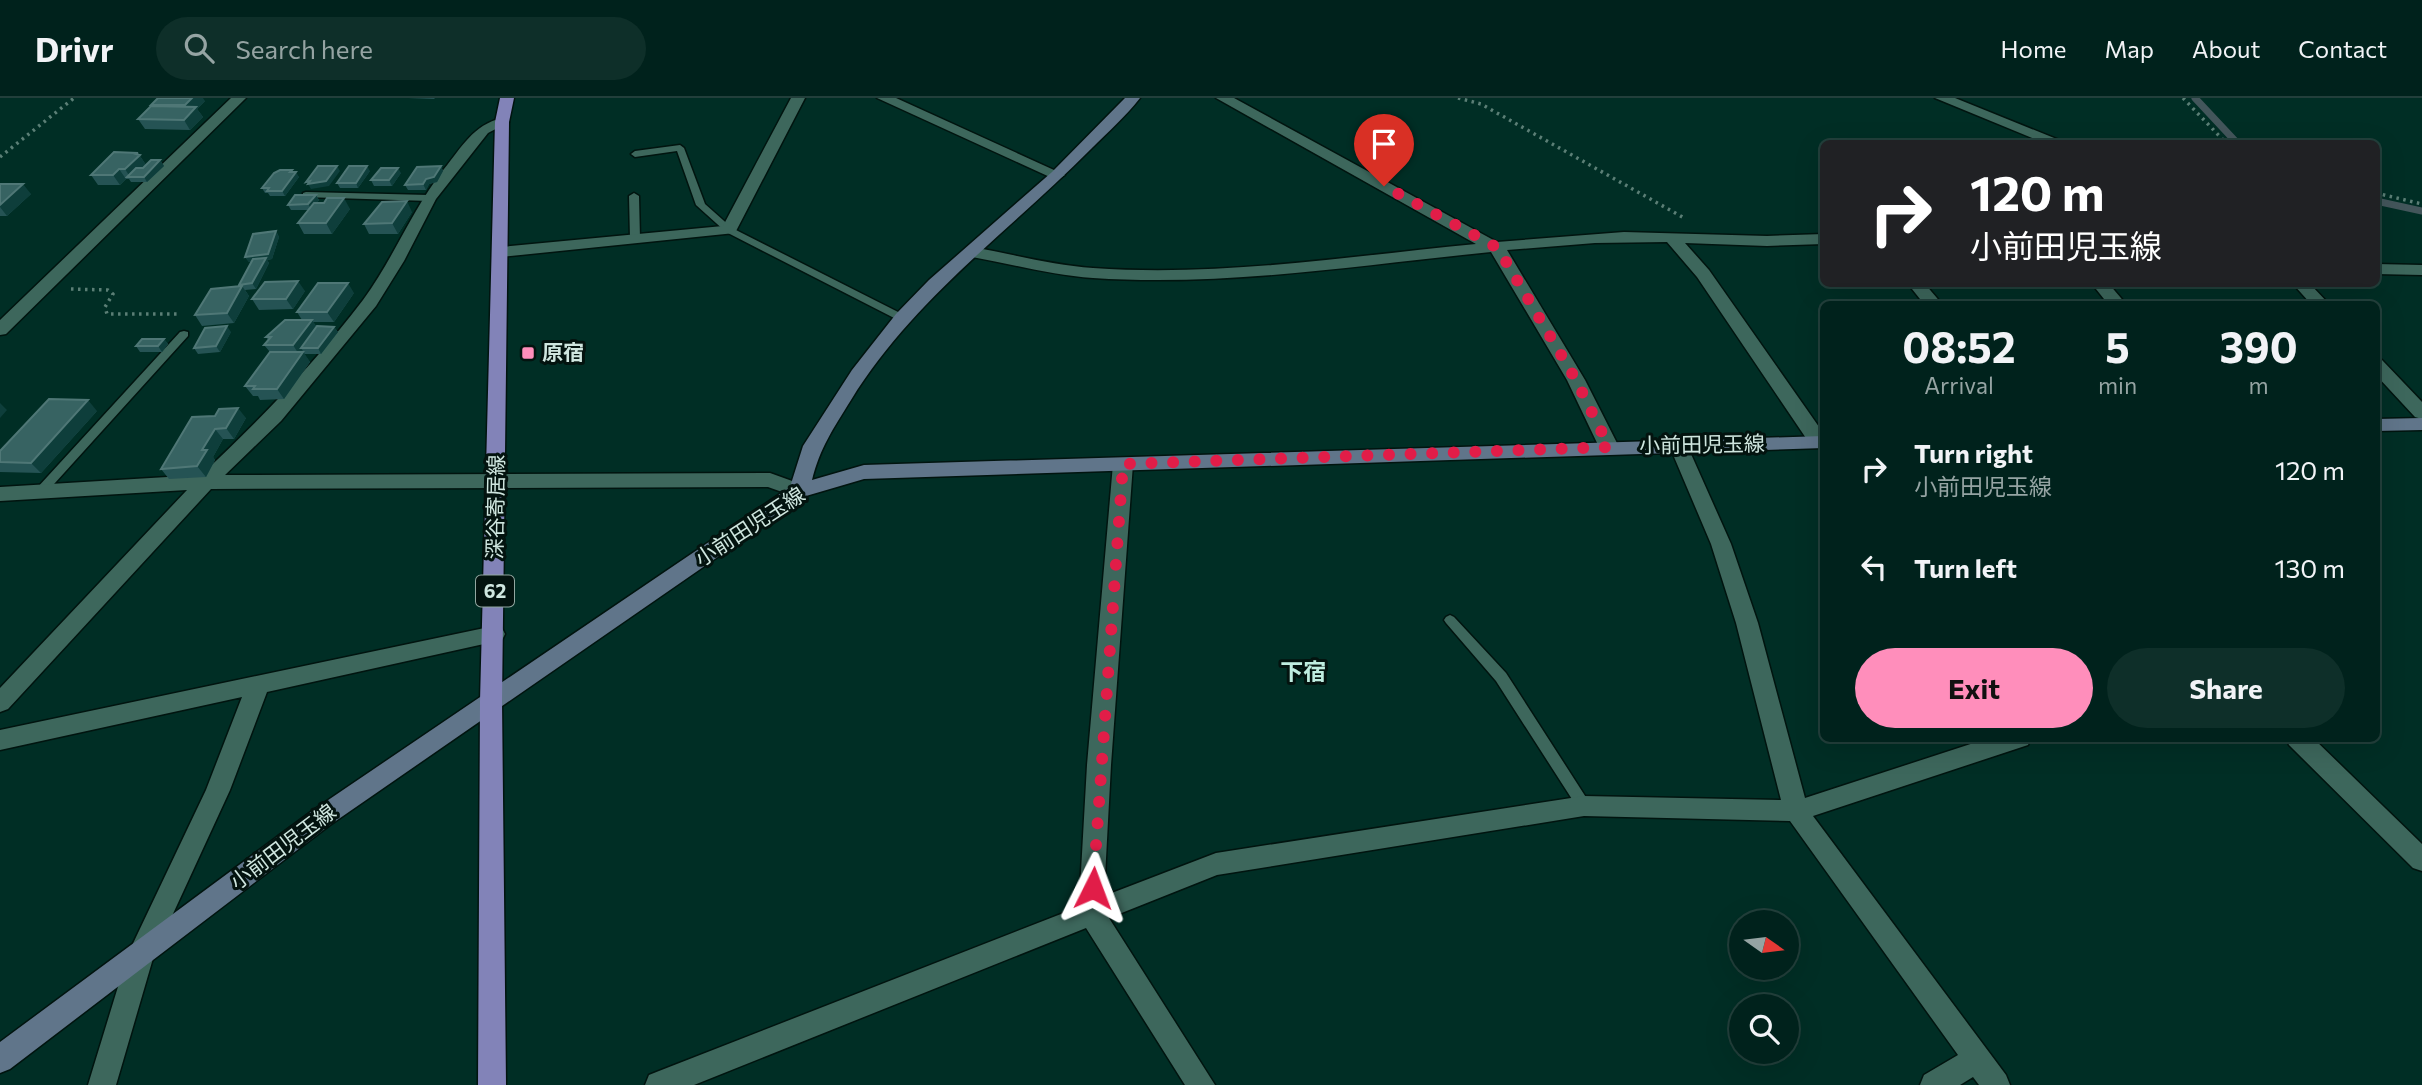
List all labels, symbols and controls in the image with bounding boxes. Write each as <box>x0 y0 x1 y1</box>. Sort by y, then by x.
search box <box>156 17 646 80</box>
text: Drivr <box>35 28 114 69</box>
icon: search <box>180 29 218 67</box>
text: Search here <box>236 33 373 64</box>
text: Home <box>2001 34 2067 63</box>
text: Map <box>2105 34 2154 63</box>
text: About <box>2192 34 2260 63</box>
text: Contact <box>2298 34 2387 63</box>
pin <box>1354 114 1414 186</box>
icon: arrive <box>1365 125 1403 163</box>
text: 120 m <box>1970 161 2104 221</box>
icon: right <box>1855 168 1946 259</box>
text: 小前田児玉線 <box>1970 225 2162 265</box>
text: 08:52 <box>1902 320 2016 372</box>
text: 5 <box>2105 320 2130 372</box>
text: 390 <box>2219 320 2298 372</box>
place label: 原宿 <box>542 339 584 364</box>
marker: 原宿 <box>520 345 536 361</box>
text: Arrival <box>1924 371 1994 399</box>
text: min <box>2098 371 2137 399</box>
text: m <box>2249 371 2269 399</box>
street label: 小前田児玉線 <box>1639 430 1765 457</box>
text: Turn right <box>1914 437 2033 468</box>
icon: right <box>1855 450 1893 488</box>
street label: 深谷寄居線 <box>481 454 508 560</box>
text: 120 m <box>2275 454 2345 485</box>
text: 小前田児玉線 <box>1914 472 2052 500</box>
street label: 小前田児玉線 <box>690 481 809 571</box>
icon: left <box>1855 548 1893 586</box>
text: Turn left <box>1914 552 2017 583</box>
text: 130 m <box>2274 552 2345 583</box>
road number: 62 <box>476 576 514 606</box>
button: Exit <box>1855 648 2093 728</box>
button: Share <box>2107 648 2345 728</box>
district label: 下宿 <box>1280 657 1326 685</box>
street label: 小前田児玉線 <box>224 798 340 894</box>
position arrow <box>1056 851 1130 925</box>
north arrow <box>1729 910 1799 980</box>
map controls <box>1729 910 1799 1064</box>
button: search <box>1729 994 1799 1064</box>

